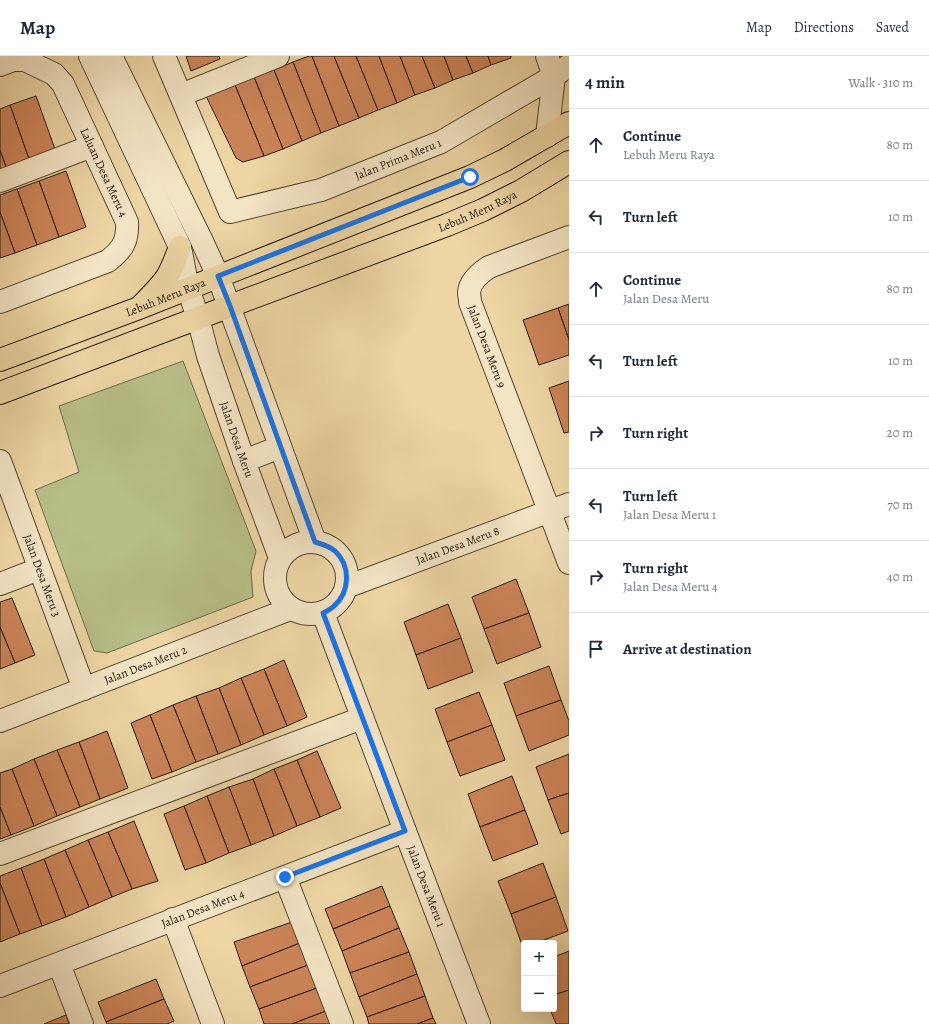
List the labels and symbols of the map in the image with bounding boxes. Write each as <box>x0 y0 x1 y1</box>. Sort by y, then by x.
street label: Laluan Desa Meru 4 <box>76 125 132 220</box>
street label: Jalan Prima Meru 1 <box>352 135 444 184</box>
route start <box>461 168 479 186</box>
street label: Lebuh Meru Raya <box>436 186 520 236</box>
street label: Lebuh Meru Raya <box>123 274 208 320</box>
street label: Jalan Desa Meru 9 <box>464 303 510 390</box>
street label: Jalan Desa Meru <box>216 399 258 480</box>
street label: Jalan Desa Meru 8 <box>414 523 502 568</box>
street label: Jalan Desa Meru 3 <box>20 532 65 619</box>
street label: Jalan Desa Meru 2 <box>102 641 190 688</box>
street label: Jalan Desa Meru 1 <box>403 843 449 929</box>
route end <box>276 868 294 886</box>
street label: Jalan Desa Meru 4 <box>159 885 247 932</box>

